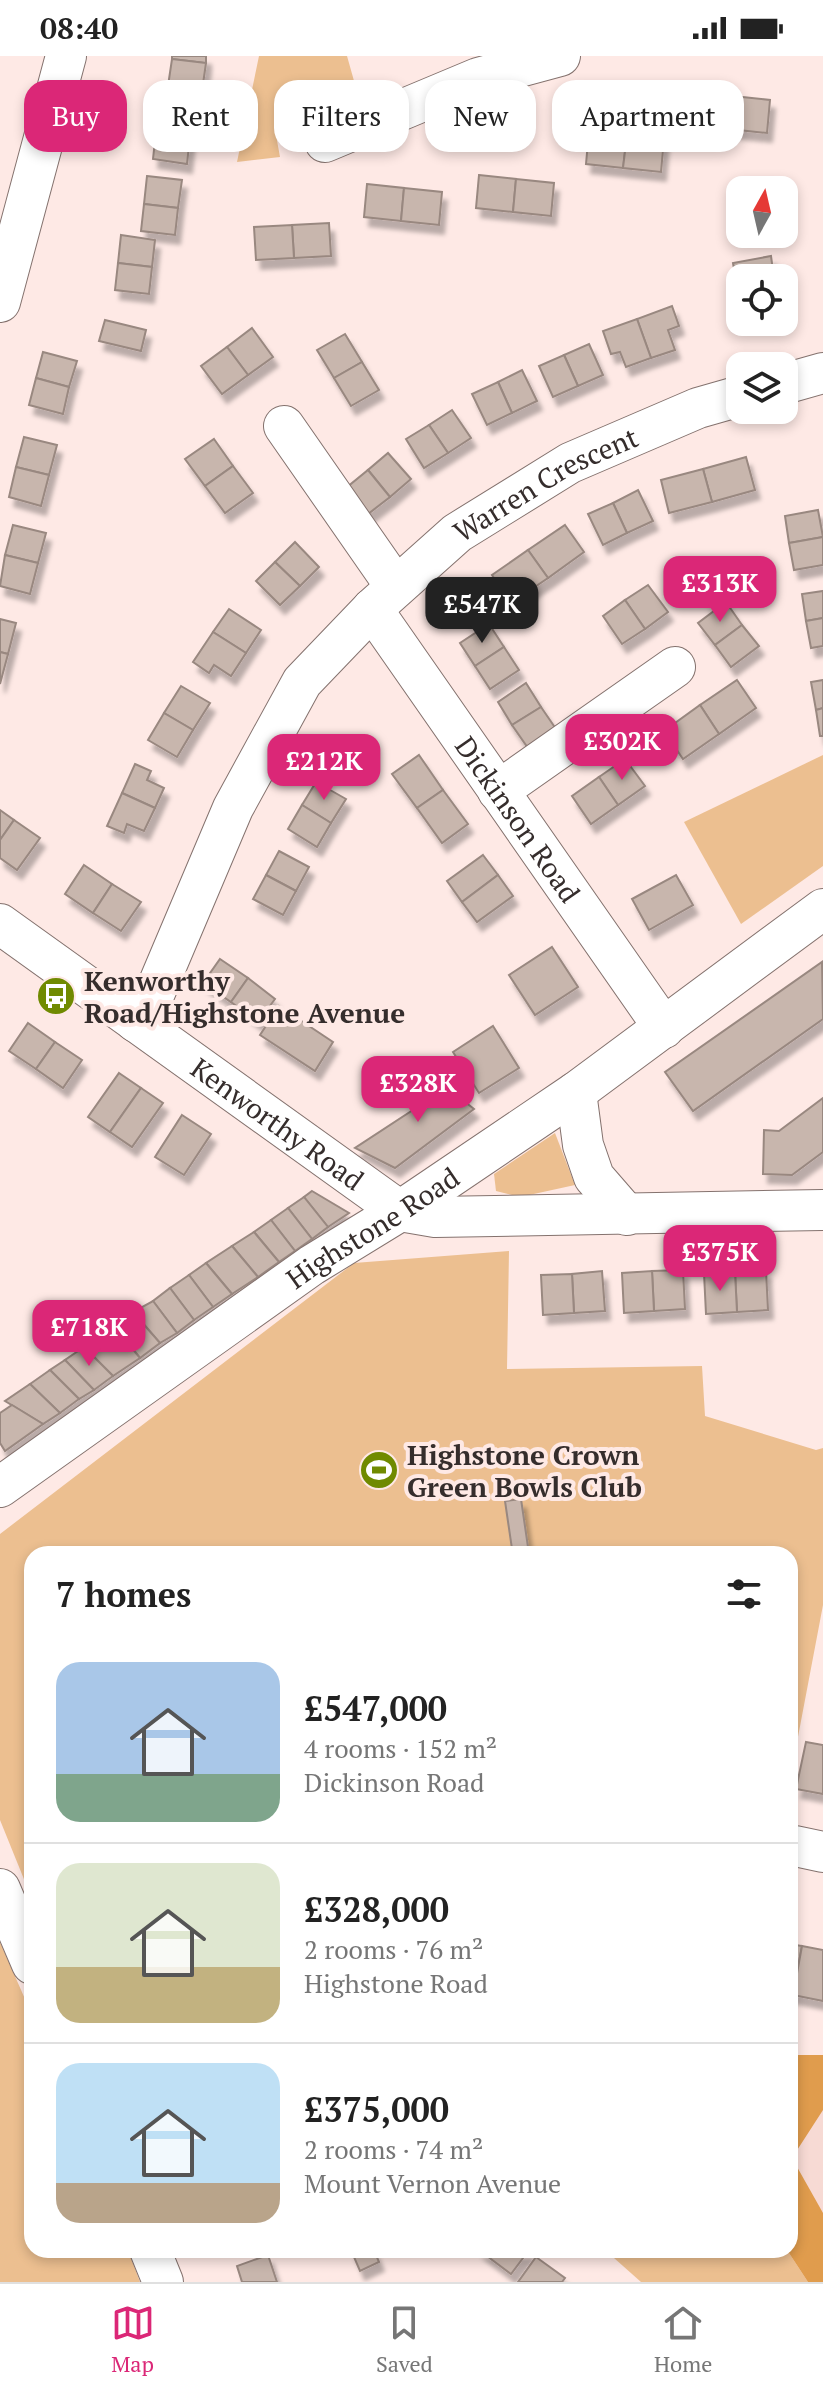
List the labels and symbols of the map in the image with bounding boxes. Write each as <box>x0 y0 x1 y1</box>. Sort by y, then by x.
north arrow <box>726 176 798 248</box>
street label: Warren Crescent <box>446 417 644 550</box>
pin: £313K <box>664 556 776 624</box>
pin: £547K <box>426 577 538 645</box>
pin: £302K <box>566 714 678 782</box>
street label: Dickinson Road <box>448 729 589 909</box>
pin: £212K <box>268 734 380 802</box>
place label: Kenworthy Road/Highstone Avenue <box>84 962 405 1031</box>
bus stop icon: Kenworthy Road/Highstone Avenue <box>35 975 77 1017</box>
street label: Kenworthy Road <box>184 1049 372 1198</box>
pin: £328K <box>362 1056 474 1124</box>
street label: Highstone Road <box>279 1158 466 1296</box>
pin: £375K <box>664 1225 776 1293</box>
pin: £718K <box>33 1300 145 1368</box>
place label: Highstone Crown Green Bowls Club <box>407 1436 642 1505</box>
sports icon: Highstone Crown Green Bowls Club <box>358 1449 400 1491</box>

